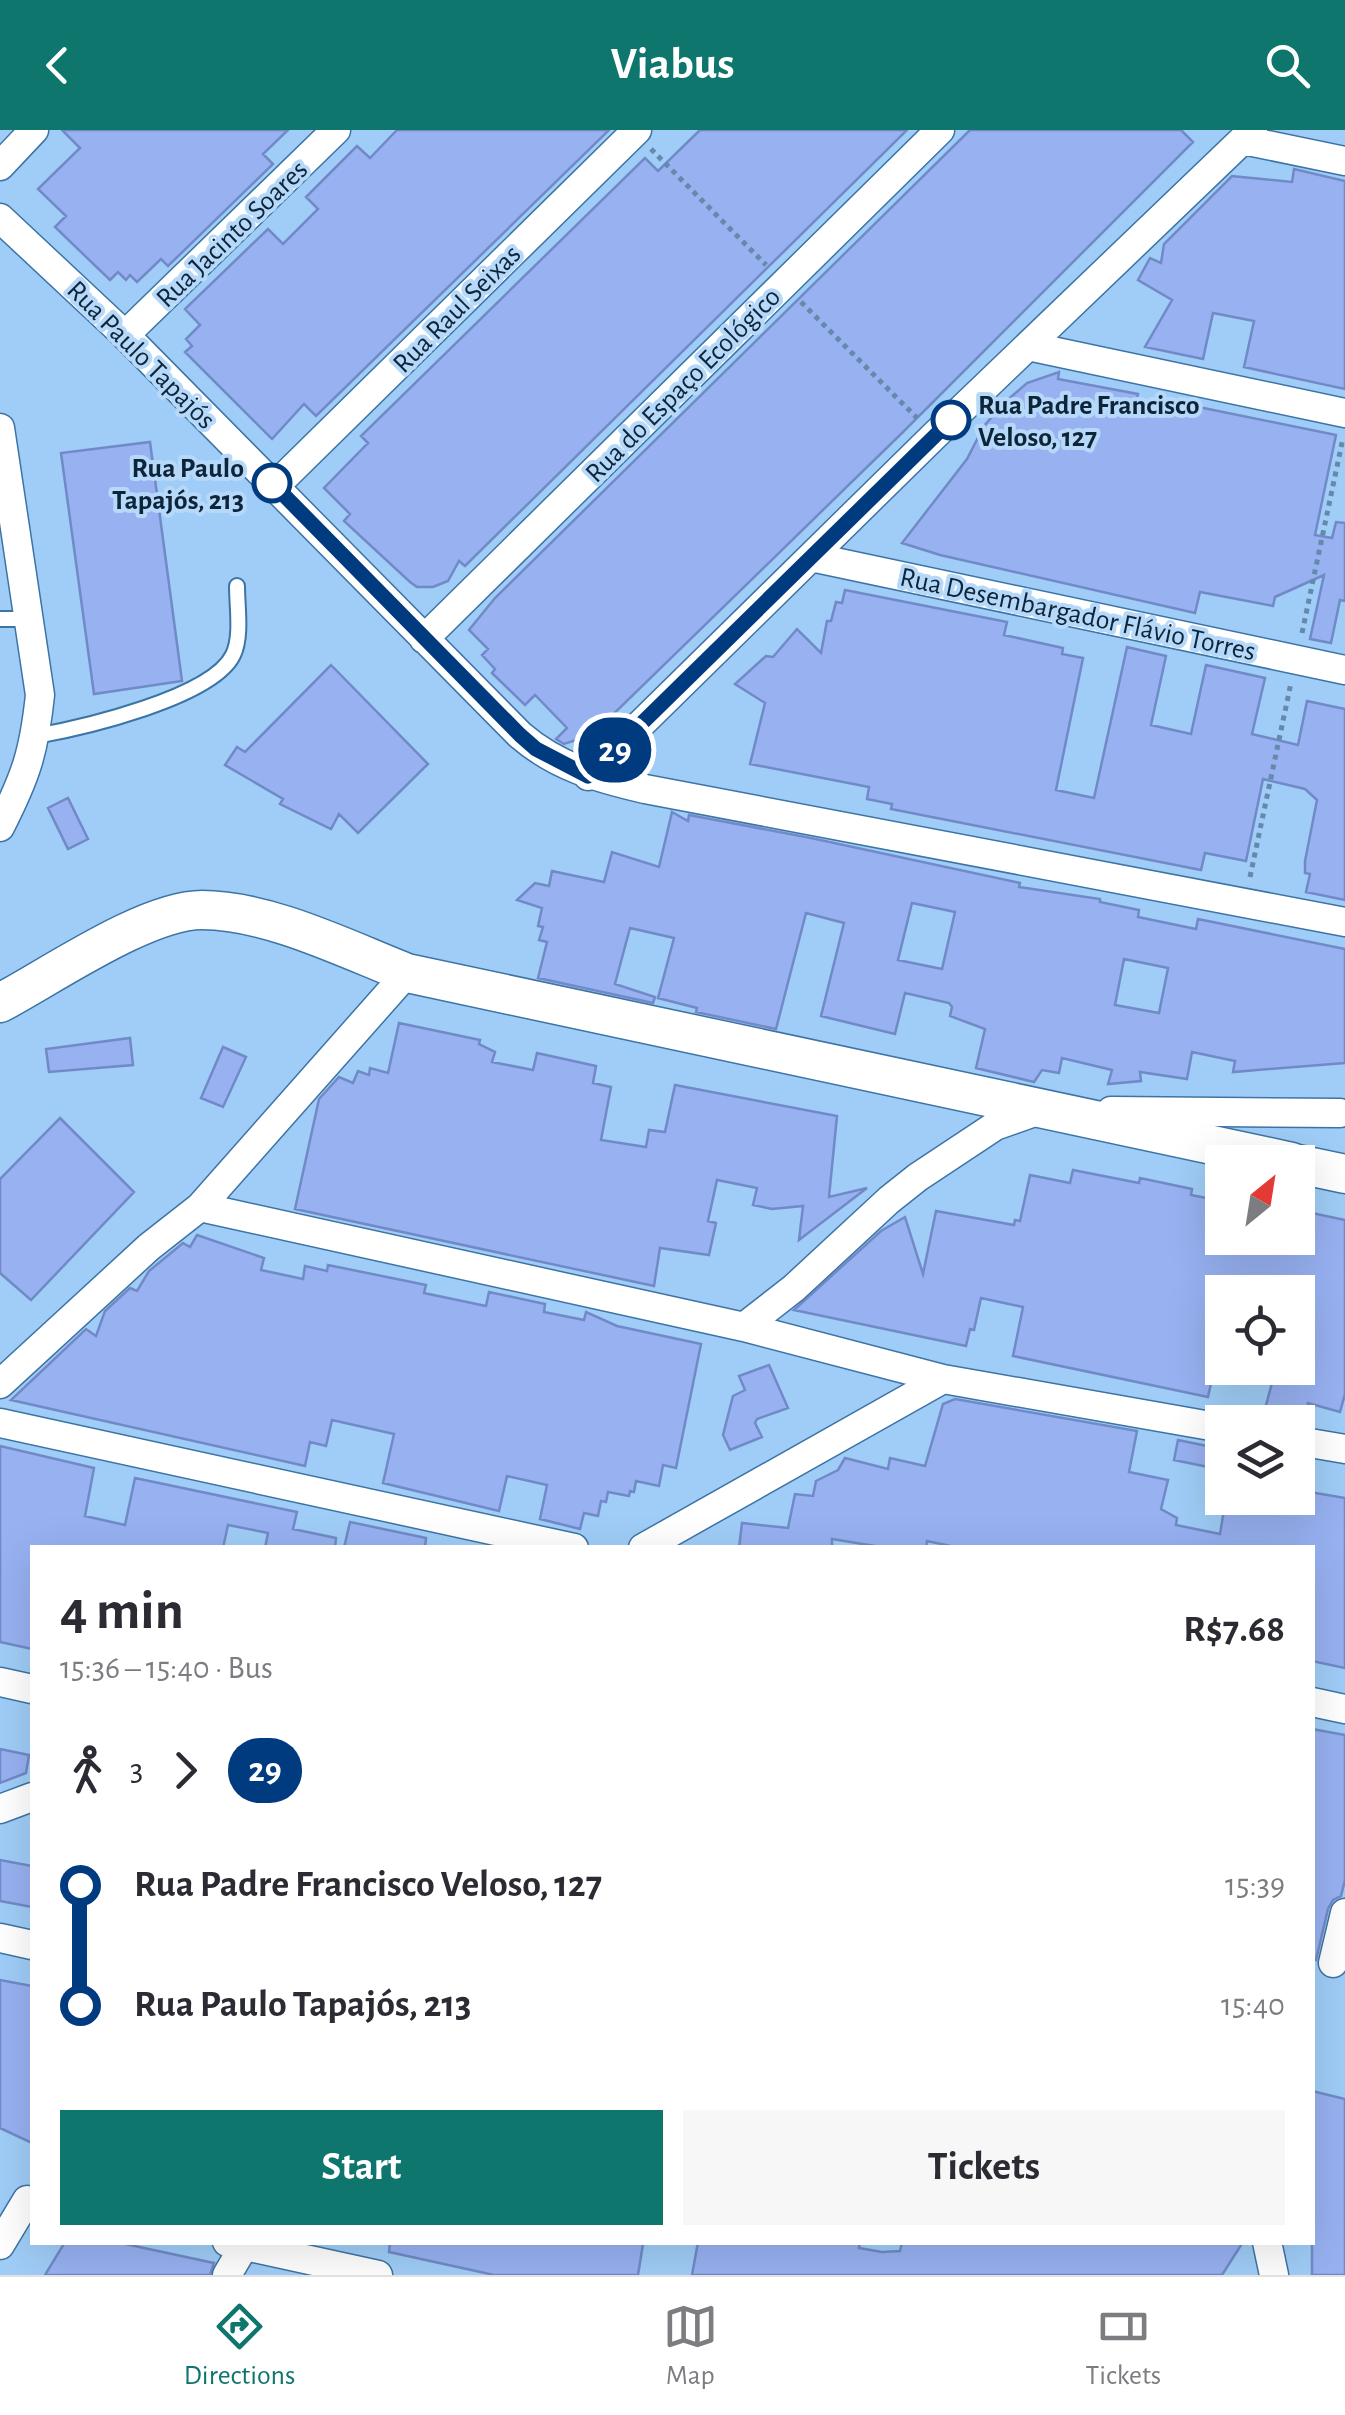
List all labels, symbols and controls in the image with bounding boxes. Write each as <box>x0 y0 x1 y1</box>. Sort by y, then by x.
icon: back <box>30 38 85 93</box>
icon: search <box>1260 38 1315 93</box>
text: Viabus <box>610 42 735 87</box>
street label: Rua Jacinto Soares <box>151 156 313 313</box>
street label: Rua Raul Seixas <box>388 240 527 379</box>
street label: Rua Paulo Tapajós <box>61 276 220 435</box>
street label: Rua do Espaço Ecológico <box>581 283 786 488</box>
place label: Rua Padre Francisco Veloso, 127 <box>978 392 1200 452</box>
marker: Rua Padre Francisco Veloso, 127 <box>932 401 970 439</box>
place label: Rua Paulo Tapajós, 213 <box>112 455 244 515</box>
marker: Rua Paulo Tapajós, 213 <box>253 464 291 502</box>
street label: Rua Desembargador Flávio Torres <box>897 564 1258 666</box>
line badge: 29 <box>570 718 660 782</box>
text: 29 <box>598 733 632 768</box>
north arrow <box>1205 1145 1315 1255</box>
map controls <box>1205 1145 1315 1515</box>
button: locate <box>1205 1275 1315 1385</box>
button: layers <box>1205 1405 1315 1515</box>
text: 4 min <box>60 1584 184 1639</box>
text: R$7.68 <box>1183 1611 1285 1649</box>
text: 15:36 – 15:40 · Bus <box>60 1652 273 1684</box>
icon: walk <box>60 1743 115 1798</box>
icon: forward <box>158 1743 213 1798</box>
text: 29 <box>248 1753 282 1788</box>
text: 3 <box>130 1754 143 1786</box>
text: Rua Padre Francisco Veloso, 127 <box>134 1866 602 1904</box>
text: 15:39 <box>1225 1869 1285 1901</box>
text: Rua Paulo Tapajós, 213 <box>134 1986 471 2024</box>
text: 15:40 <box>1221 1989 1285 2021</box>
button: Start <box>60 2110 663 2225</box>
button: Tickets <box>683 2110 1285 2225</box>
tab: Directions <box>184 2299 295 2393</box>
tab: Map <box>663 2299 718 2393</box>
tab: Tickets <box>1085 2299 1161 2393</box>

